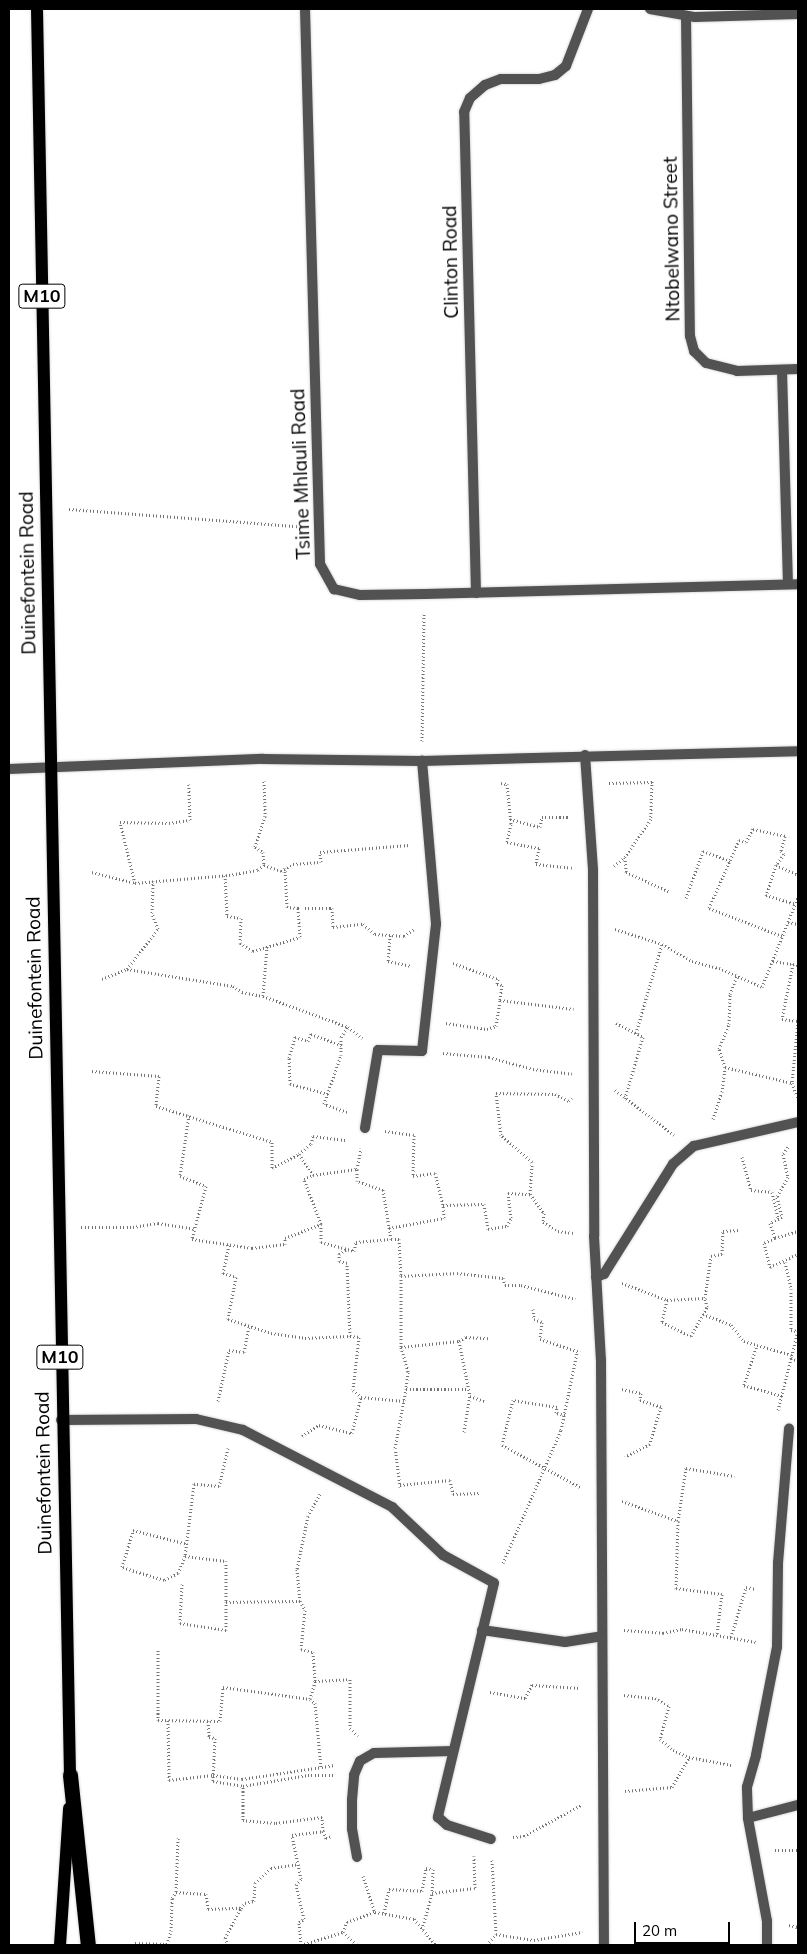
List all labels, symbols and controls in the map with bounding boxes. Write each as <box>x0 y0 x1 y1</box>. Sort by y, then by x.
street label: Ntobelwano Street <box>659 156 685 322</box>
street label: Clinton Road <box>439 205 463 319</box>
road number: M10 <box>18 280 66 312</box>
street label: Tsime Mhlauli Road <box>287 388 315 560</box>
street label: Duinefontein Road <box>15 491 41 655</box>
street label: Duinefontein Road <box>22 896 48 1060</box>
road number: M10 <box>36 1341 84 1372</box>
street label: Duinefontein Road <box>31 1391 57 1555</box>
scale bar <box>637 1912 733 1944</box>
text: 20 m <box>642 1921 677 1940</box>

